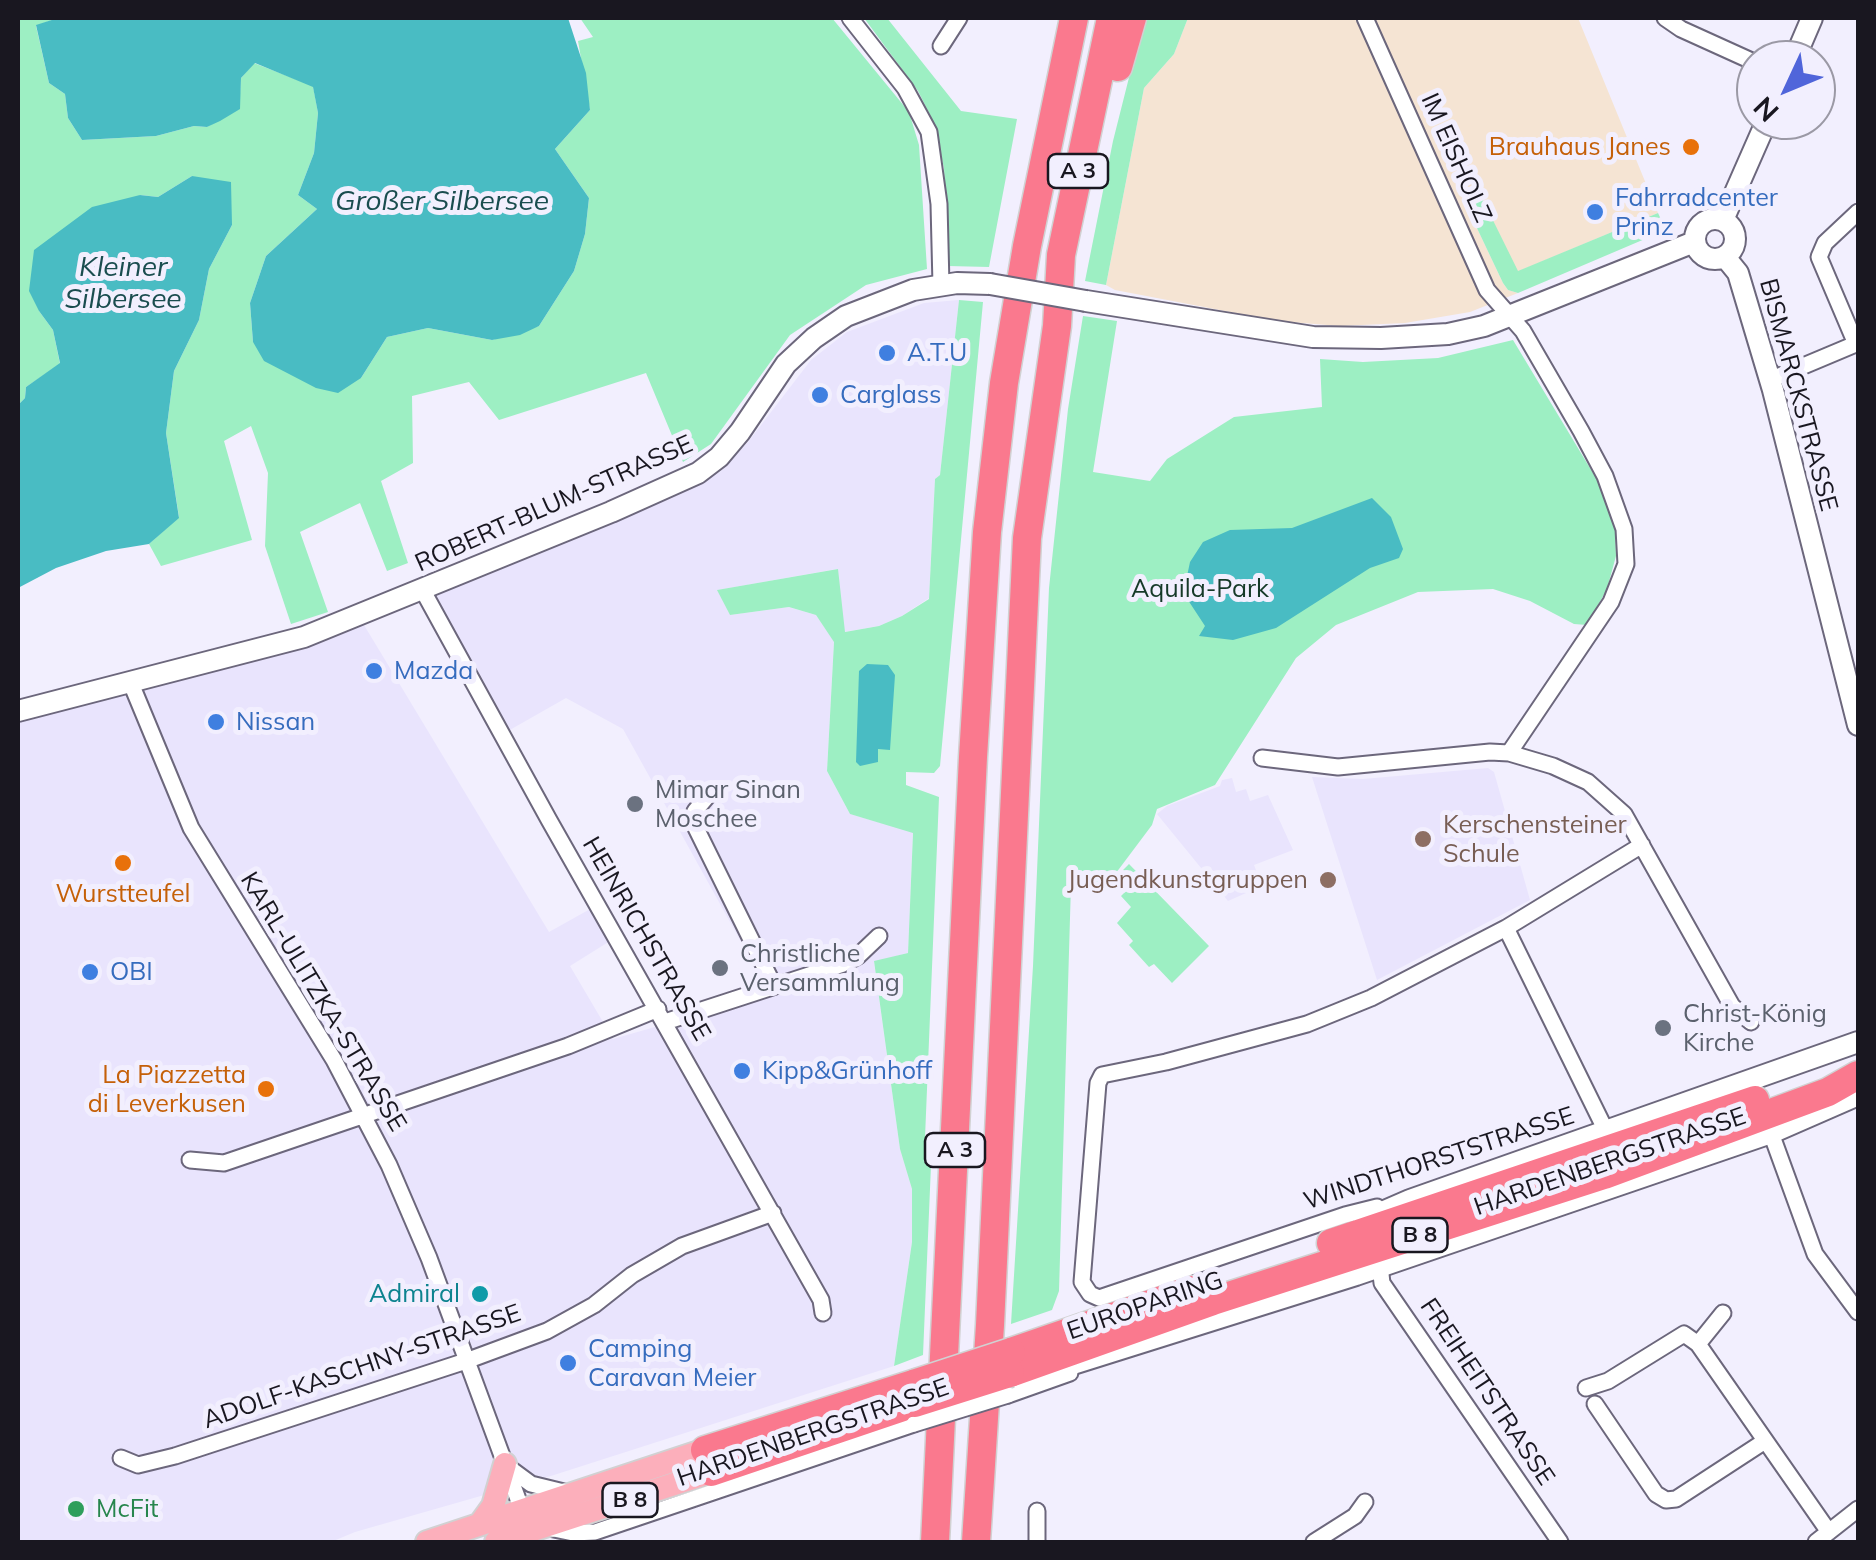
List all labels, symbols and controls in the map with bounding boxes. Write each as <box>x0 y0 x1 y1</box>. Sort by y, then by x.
north arrow <box>1736 40 1836 140</box>
street label: IM EISHOLZ <box>1414 89 1498 227</box>
text: N <box>1746 90 1785 130</box>
place label: Brauhaus Janes <box>1489 132 1671 162</box>
marker: Brauhaus Janes <box>1680 136 1702 158</box>
road number: A 3 <box>1048 154 1108 188</box>
place label: Fahrradcenter Prinz <box>1615 183 1778 242</box>
water label: Großer Silbersee <box>335 185 549 219</box>
marker: Fahrradcenter Prinz <box>1584 201 1606 223</box>
water label: Kleiner Silbersee <box>64 251 182 317</box>
street label: BISMARCKSTRASSE <box>1752 275 1844 515</box>
place label: A.T.U <box>907 338 967 368</box>
marker: A.T.U <box>876 342 898 364</box>
place label: Carglass <box>840 380 941 410</box>
marker: Carglass <box>809 384 831 406</box>
street label: ROBERT-BLUM-STRASSE <box>410 429 698 579</box>
park label: Aquila-Park <box>1131 574 1269 604</box>
place label: Mazda <box>394 656 473 686</box>
marker: Mazda <box>363 660 385 682</box>
place label: Nissan <box>236 707 315 737</box>
marker: Nissan <box>205 711 227 733</box>
place label: Mimar Sinan Moschee <box>655 775 801 834</box>
marker: Mimar Sinan Moschee <box>624 793 646 815</box>
place label: Kerschensteiner Schule <box>1443 810 1627 869</box>
marker: Kerschensteiner Schule <box>1412 828 1434 850</box>
street label: HEINRICHSTRASSE <box>575 832 717 1046</box>
marker: Wurstteufel <box>112 852 134 874</box>
place label: Jugendkunstgruppen <box>1067 865 1308 895</box>
street label: KARL-ULITZKA-STRASSE <box>234 867 412 1137</box>
marker: Jugendkunstgruppen <box>1317 869 1339 891</box>
place label: Wurstteufel <box>56 879 190 909</box>
place label: Christliche Versammlung <box>740 939 900 998</box>
place label: OBI <box>110 957 153 987</box>
marker: Christliche Versammlung <box>709 957 731 979</box>
marker: OBI <box>79 961 101 983</box>
place label: Christ-König Kirche <box>1683 999 1827 1058</box>
marker: Christ-König Kirche <box>1652 1017 1674 1039</box>
place label: Kipp&Grünhoff <box>762 1056 932 1086</box>
place label: La Piazzetta di Leverkusen <box>88 1060 246 1119</box>
marker: Kipp&Grünhoff <box>731 1060 753 1082</box>
marker: La Piazzetta di Leverkusen <box>255 1078 277 1100</box>
street label: WINDTHORSTSTRASSE <box>1300 1101 1578 1217</box>
street label: HARDENBERGSTRASSE <box>1470 1101 1750 1223</box>
road number: A 3 <box>925 1133 985 1167</box>
road number: B 8 <box>1392 1218 1448 1252</box>
street label: EUROPARING <box>1063 1265 1227 1347</box>
place label: Admiral <box>369 1279 460 1309</box>
marker: Admiral <box>469 1283 491 1305</box>
street label: FREIHEITSTRASSE <box>1413 1293 1561 1491</box>
street label: ADOLF-KASCHNY-STRASSE <box>199 1298 525 1436</box>
place label: Camping Caravan Meier <box>588 1334 756 1393</box>
marker: Camping Caravan Meier <box>557 1352 579 1374</box>
street label: HARDENBERGSTRASSE <box>673 1372 953 1494</box>
road number: B 8 <box>602 1483 658 1517</box>
place label: McFit <box>96 1494 159 1524</box>
marker: McFit <box>65 1498 87 1520</box>

